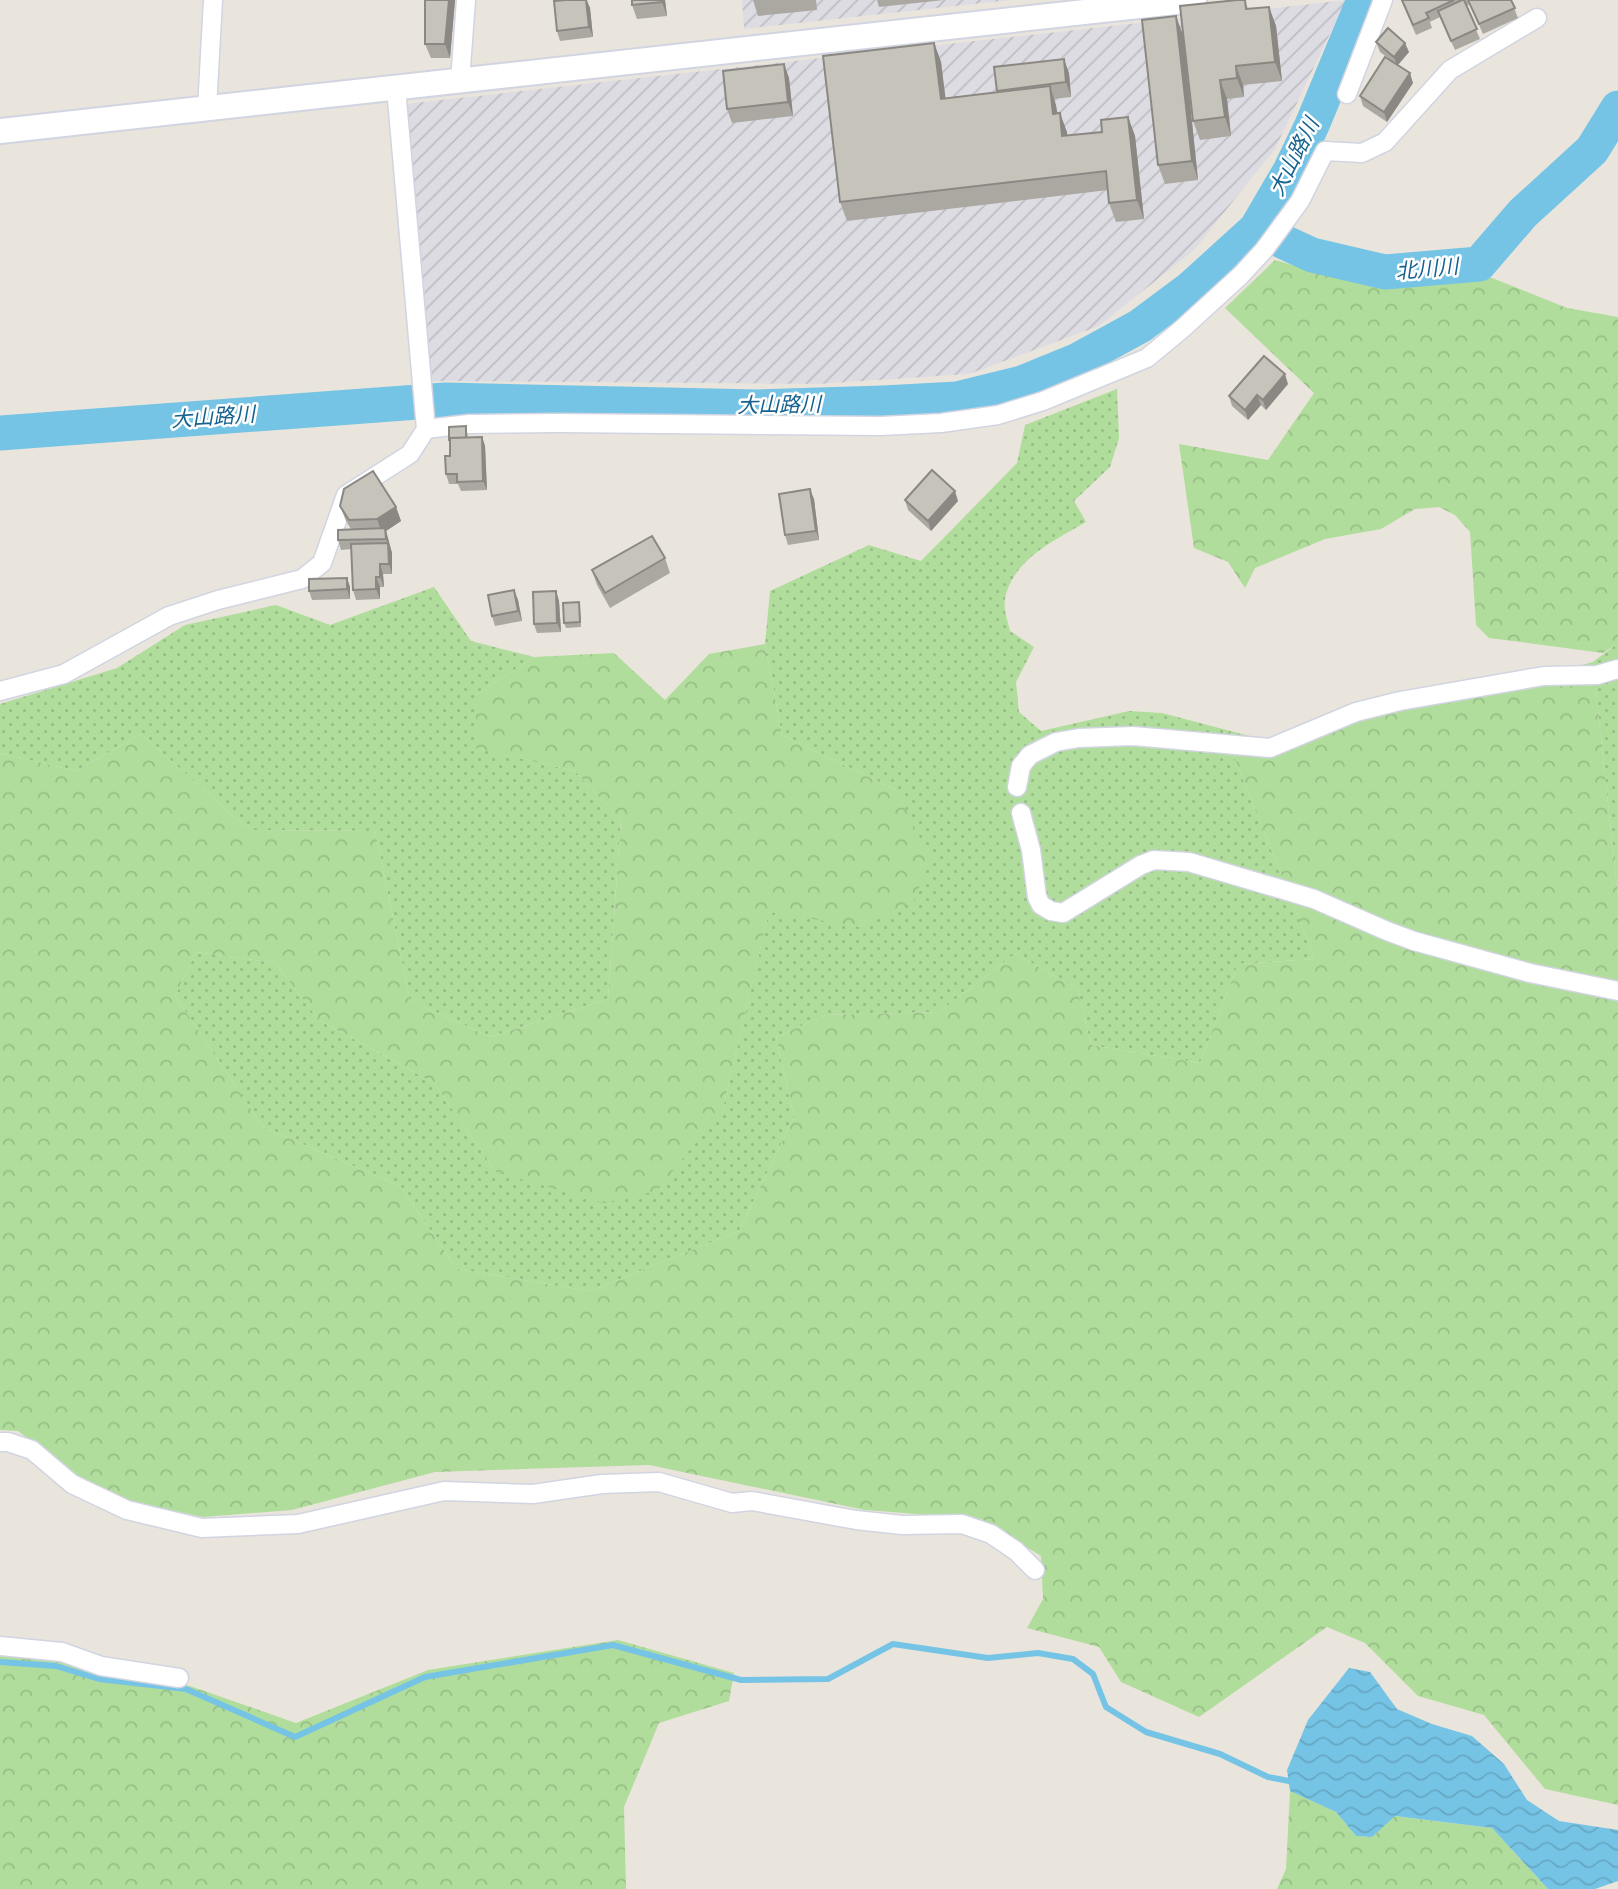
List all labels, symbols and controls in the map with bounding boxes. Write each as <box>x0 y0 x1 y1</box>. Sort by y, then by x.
water label: 大山路川 <box>1262 111 1326 200</box>
water label: 北川川 <box>1394 251 1462 285</box>
water label: 大山路川 <box>737 389 823 419</box>
water label: 大山路川 <box>170 399 258 433</box>

